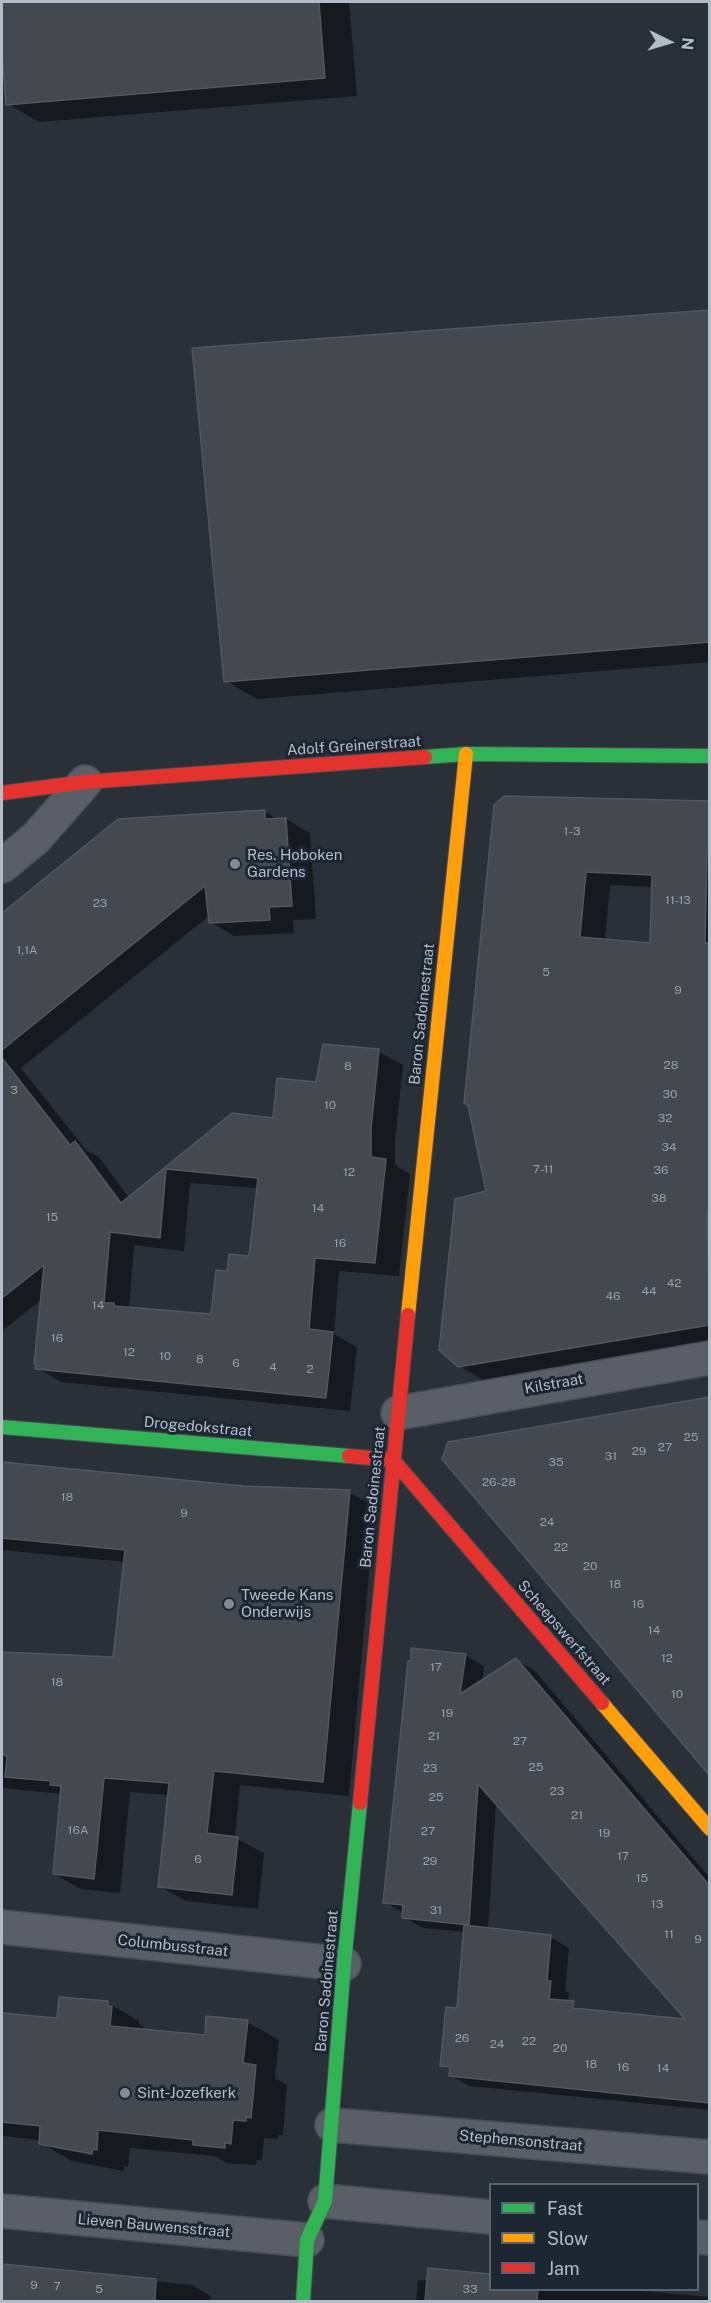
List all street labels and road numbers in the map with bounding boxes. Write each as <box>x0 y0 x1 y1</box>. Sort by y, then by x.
street label: Adolf Greinerstraat <box>286 732 422 760</box>
street label: Baron Sadoinestraat <box>406 942 438 1086</box>
street label: Kilstraat <box>523 1370 585 1398</box>
street label: Drogedokstraat <box>143 1413 253 1441</box>
street label: Baron Sadoinestraat <box>357 1425 389 1569</box>
street label: Scheepswerfstraat <box>514 1577 614 1689</box>
street label: Baron Sadoinestraat <box>312 1909 342 2053</box>
street label: Columbusstraat <box>117 1931 229 1961</box>
street label: Stephensonstraat <box>458 2127 584 2155</box>
street label: Lieven Bauwensstraat <box>77 2210 231 2242</box>

